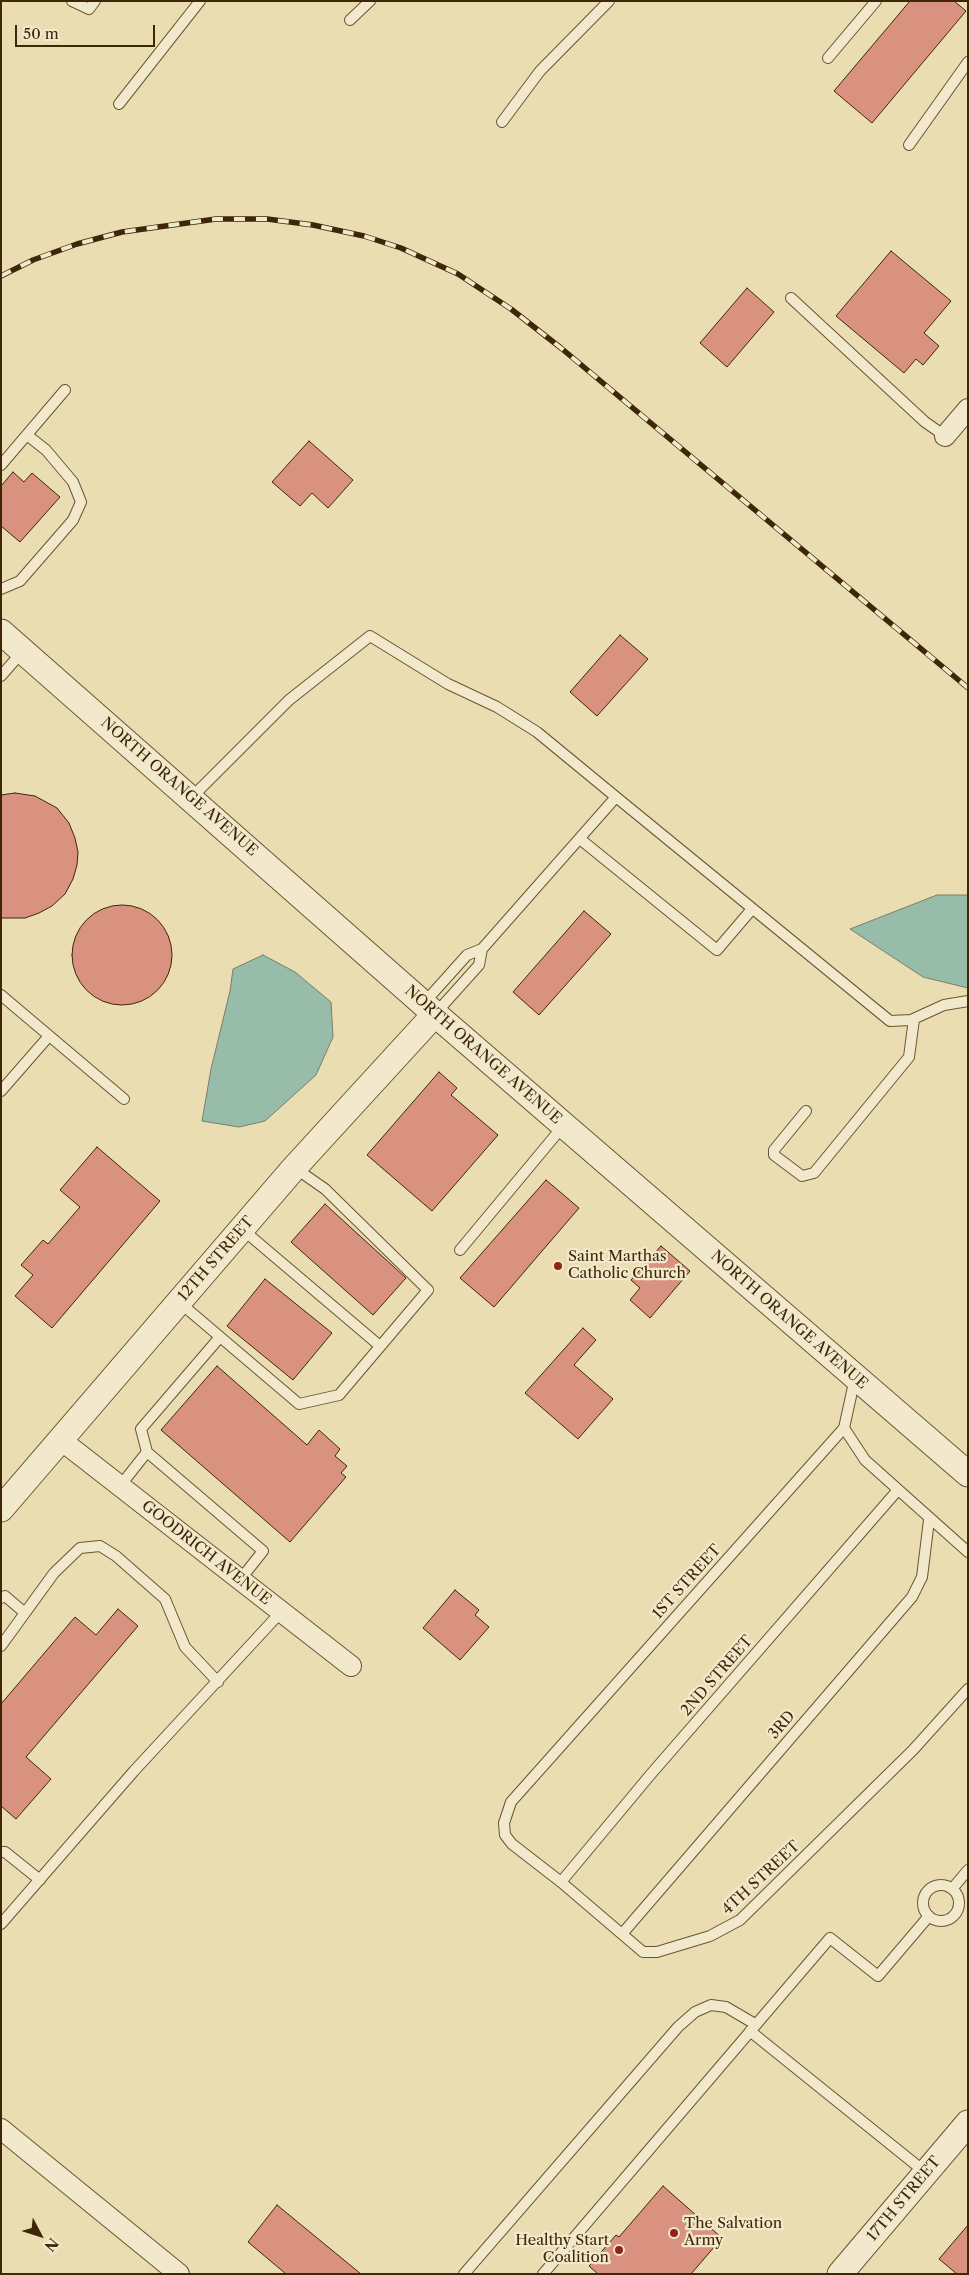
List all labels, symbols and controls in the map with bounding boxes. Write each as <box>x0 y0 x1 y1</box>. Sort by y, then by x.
scale bar <box>18 15 158 47</box>
text: 50 m <box>23 24 59 43</box>
street label: NORTH ORANGE AVENUE <box>97 714 261 860</box>
street label: NORTH ORANGE AVENUE <box>401 982 565 1128</box>
street label: 12TH STREET <box>174 1213 258 1305</box>
street label: NORTH ORANGE AVENUE <box>707 1247 871 1393</box>
place label: Saint Marthas Catholic Church <box>568 1248 686 1283</box>
marker: Saint Marthas Catholic Church <box>552 1260 564 1272</box>
street label: GOODRICH AVENUE <box>138 1497 274 1609</box>
street label: 1ST STREET <box>649 1541 725 1623</box>
street label: 2ND STREET <box>677 1632 757 1720</box>
street label: 3RD <box>765 1707 799 1743</box>
street label: 4TH STREET <box>718 1837 804 1919</box>
street label: 17TH STREET <box>863 2153 945 2245</box>
north arrow <box>15 2210 65 2260</box>
place label: The Salvation Army <box>684 2215 782 2250</box>
marker: The Salvation Army <box>668 2227 680 2239</box>
place label: Healthy Start Coalition <box>515 2232 609 2267</box>
text: N <box>41 2234 62 2255</box>
marker: Healthy Start Coalition <box>613 2244 625 2256</box>

